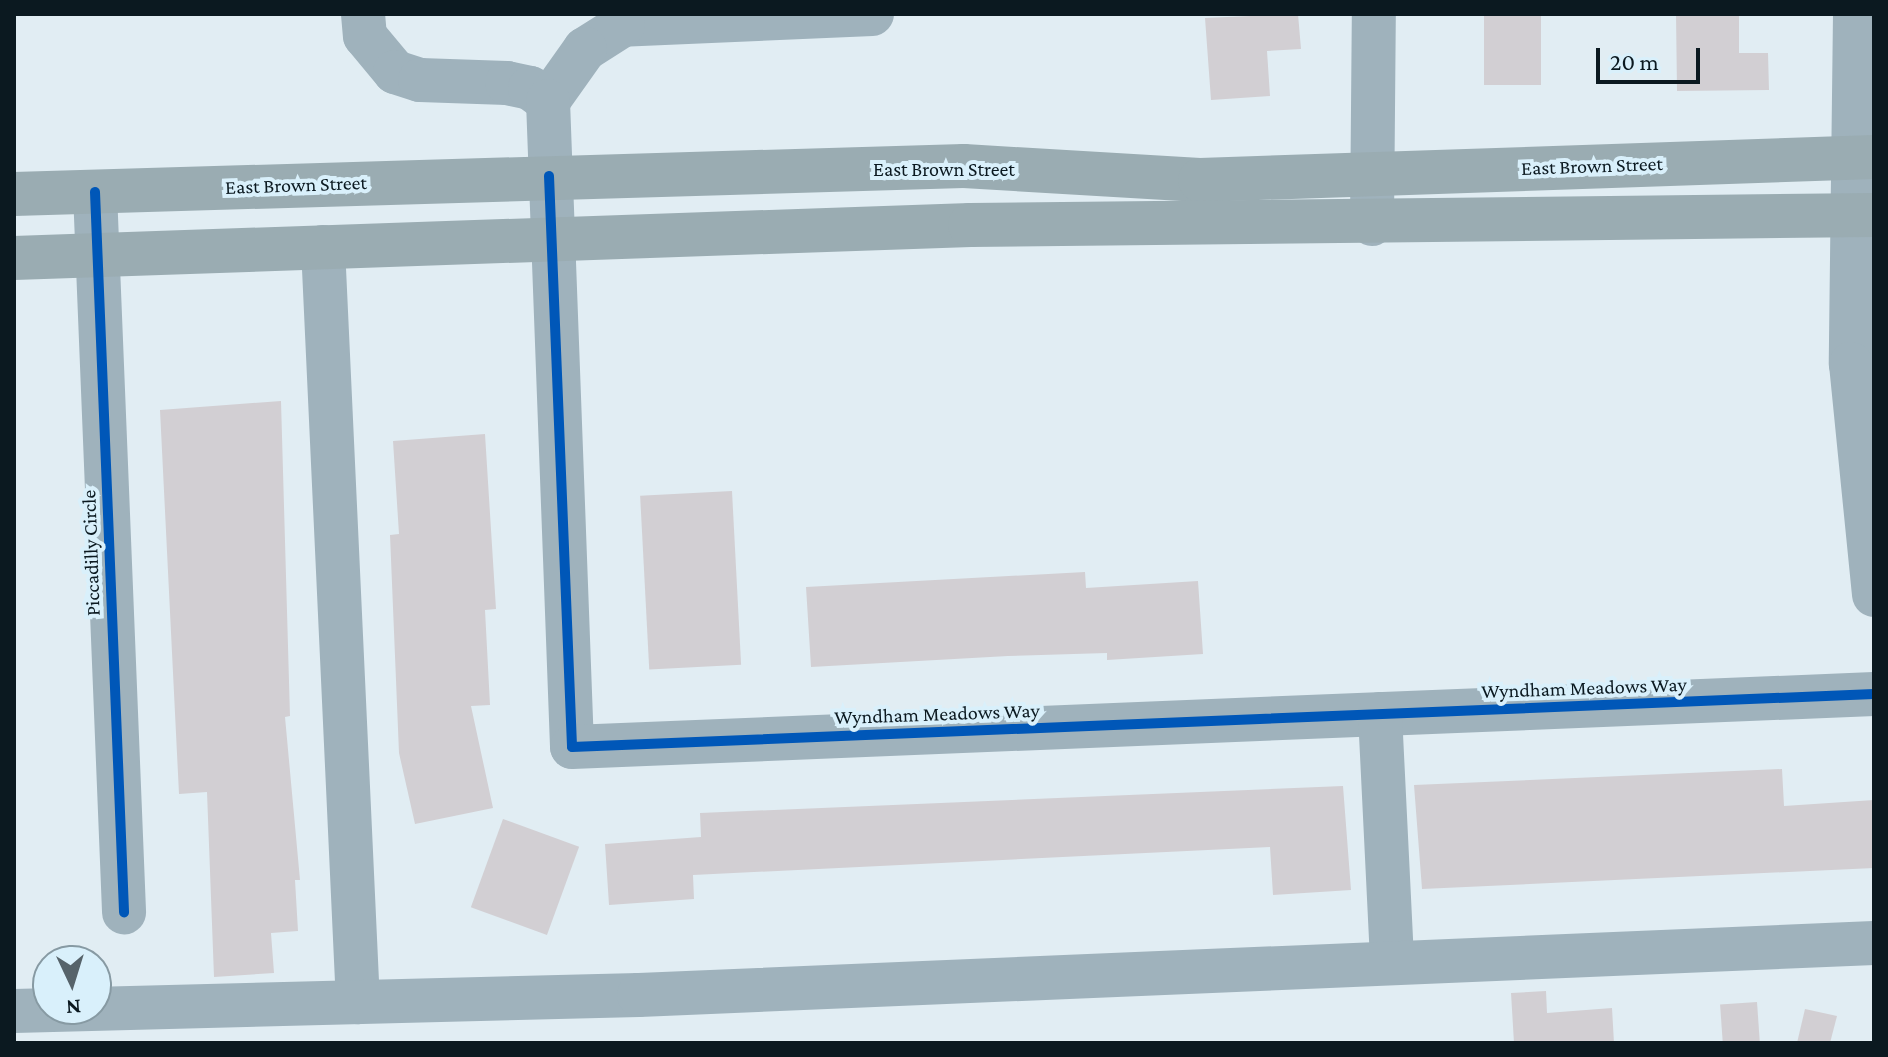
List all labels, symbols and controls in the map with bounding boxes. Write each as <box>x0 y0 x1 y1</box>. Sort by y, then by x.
scale bar <box>1600 32 1704 82</box>
text: 20 m <box>1610 48 1659 75</box>
street label: East Brown Street <box>1521 152 1663 180</box>
street label: East Brown Street <box>873 157 1015 181</box>
street label: East Brown Street <box>225 171 367 199</box>
street label: Piccadilly Circle <box>77 490 105 616</box>
street label: Wyndham Meadows Way <box>1481 672 1687 704</box>
street label: Wyndham Meadows Way <box>834 698 1040 730</box>
north arrow <box>32 945 112 1025</box>
text: N <box>65 994 82 1020</box>

